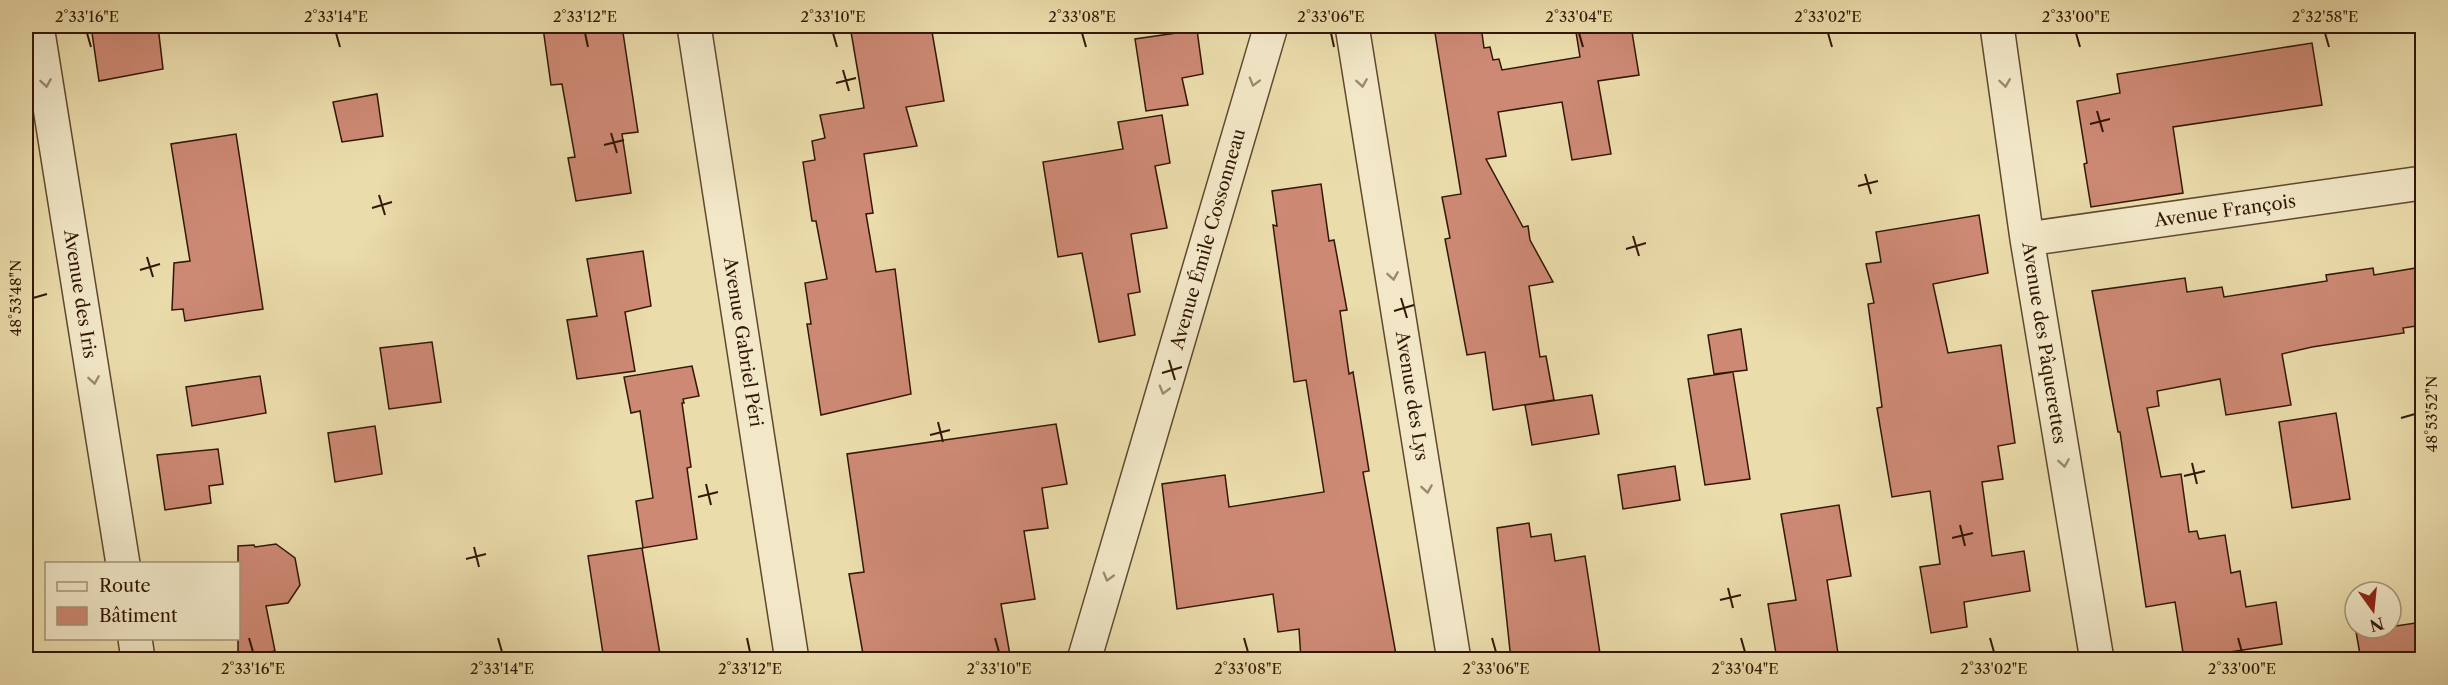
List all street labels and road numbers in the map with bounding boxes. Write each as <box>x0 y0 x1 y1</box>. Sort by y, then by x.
street label: Avenue Émile Cossonneau <box>1165 126 1250 353</box>
street label: Avenue François <box>2152 190 2297 232</box>
street label: Avenue des Iris <box>59 227 101 360</box>
street label: Avenue des Pâquerettes <box>2017 240 2071 445</box>
street label: Avenue Gabriel Péri <box>719 255 767 429</box>
street label: Avenue des Lys <box>1391 329 1433 462</box>

